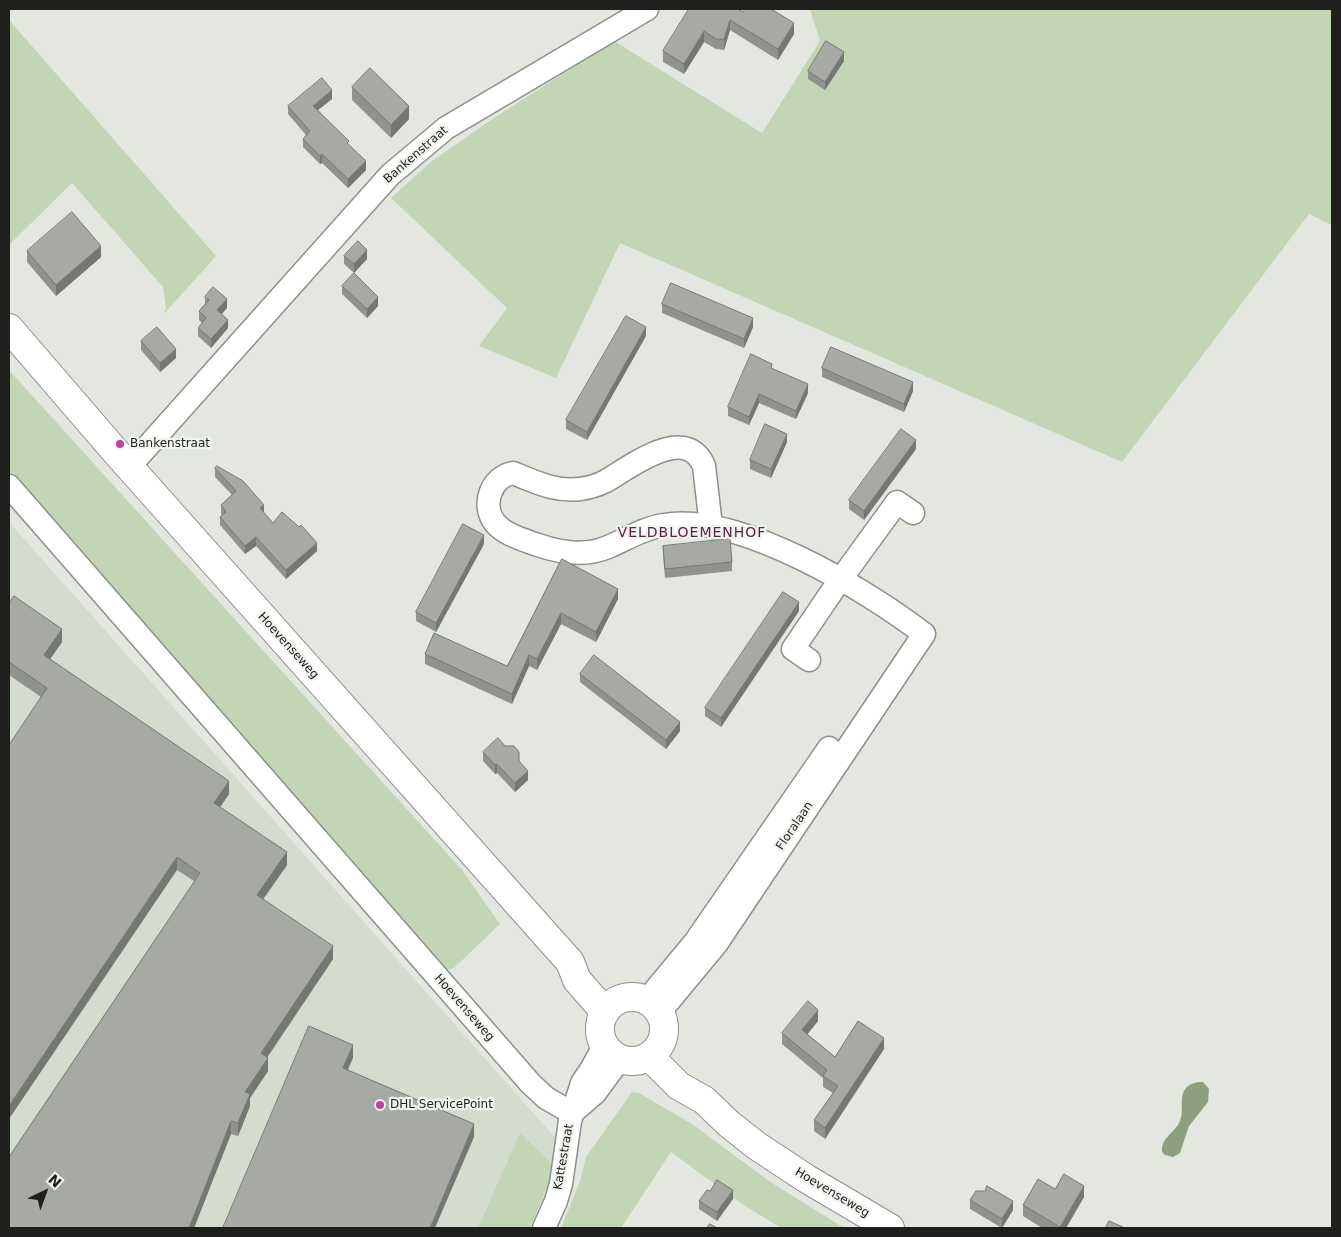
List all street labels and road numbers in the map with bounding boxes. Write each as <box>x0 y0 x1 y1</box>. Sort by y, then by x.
street label: Bankenstraat <box>381 123 451 187</box>
street label: Hoevenseweg <box>254 610 322 682</box>
street label: Floralaan <box>774 799 816 853</box>
street label: Hoevenseweg <box>431 971 497 1045</box>
street label: Kattestraat <box>551 1123 577 1191</box>
street label: Hoevenseweg <box>792 1165 872 1221</box>

